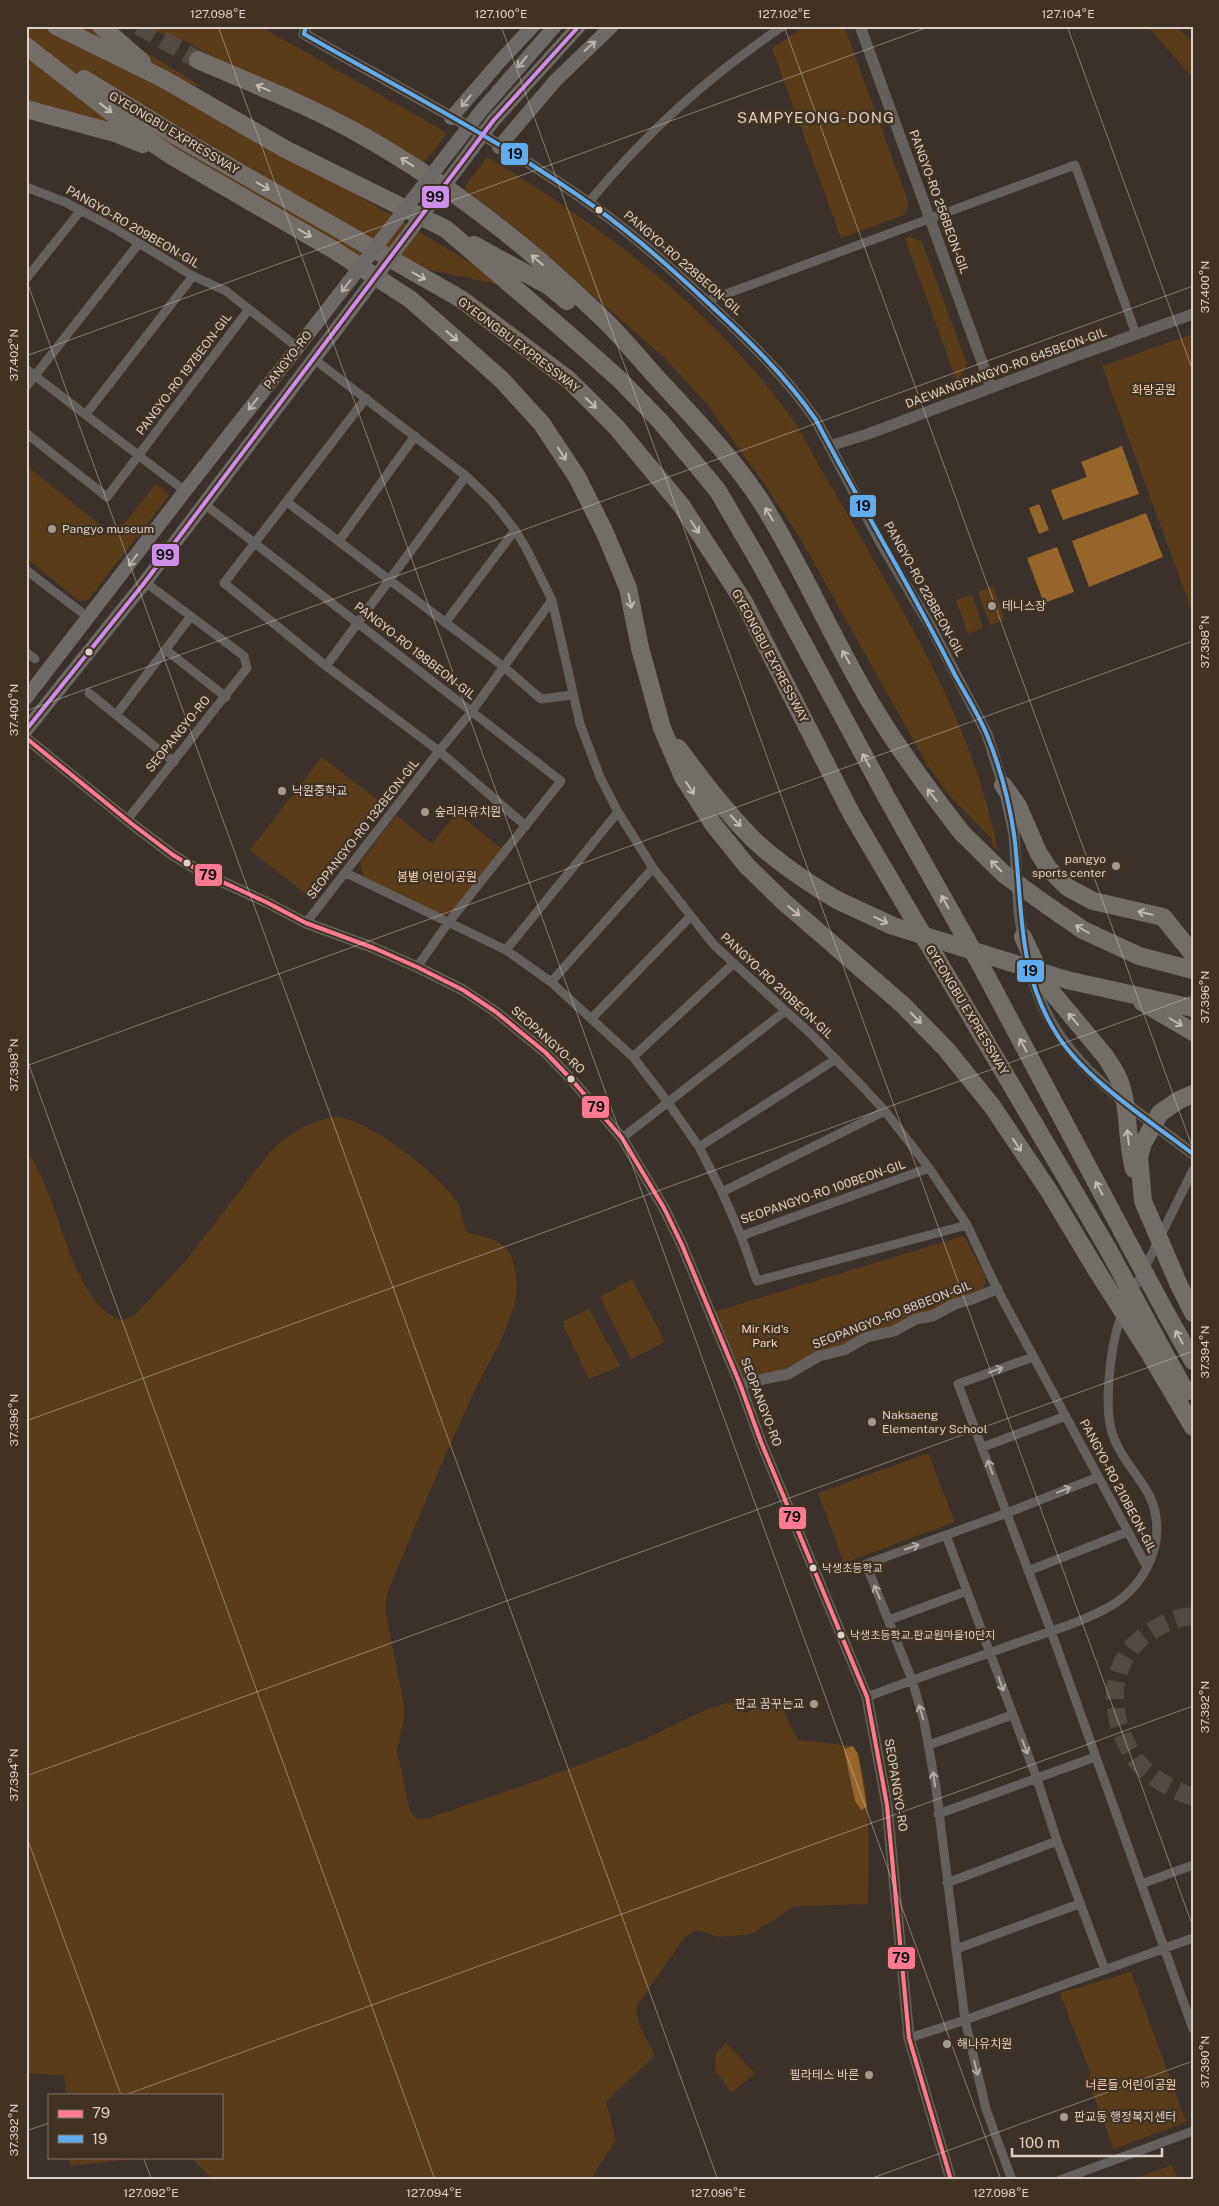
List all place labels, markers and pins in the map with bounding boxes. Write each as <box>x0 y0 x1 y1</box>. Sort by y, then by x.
unlabelled marker <box>594 205 604 215</box>
place label: Pangyo museum <box>62 522 154 536</box>
marker: Pangyo museum <box>46 523 58 535</box>
place label: 테니스장 <box>1002 599 1046 613</box>
marker: 테니스장 <box>986 600 998 612</box>
unlabelled marker <box>84 647 94 657</box>
place label: 낙원중학교 <box>292 784 347 798</box>
marker: 낙원중학교 <box>276 785 288 797</box>
place label: 숲리라유치원 <box>435 805 501 819</box>
marker: 숲리라유치원 <box>419 806 431 818</box>
place label: pangyo sports center <box>1032 852 1106 880</box>
unlabelled marker <box>182 858 192 868</box>
marker: pangyo sports center <box>1110 860 1122 872</box>
unlabelled marker <box>566 1074 576 1084</box>
place label: Naksaeng Elementary School <box>882 1408 988 1436</box>
marker: Naksaeng Elementary School <box>866 1416 878 1428</box>
place label: 낙생초등학교 <box>822 1562 883 1574</box>
marker: 낙생초등학교 <box>808 1563 818 1573</box>
place label: 낙생초등학교.판교원마을10단지 <box>850 1629 995 1641</box>
marker: 낙생초등학교.판교원마을10단지 <box>836 1630 846 1640</box>
place label: 판교 꿈꾸는교 <box>735 1697 804 1711</box>
marker: 판교 꿈꾸는교 <box>808 1698 820 1710</box>
place label: 해나유치원 <box>957 2037 1012 2051</box>
marker: 해나유치원 <box>941 2038 953 2050</box>
place label: 필라테스 바른 <box>790 2068 859 2082</box>
marker: 필라테스 바른 <box>863 2069 875 2081</box>
place label: 판교동 행정복지센터 <box>1074 2110 1176 2124</box>
marker: 판교동 행정복지센터 <box>1058 2111 1070 2123</box>

